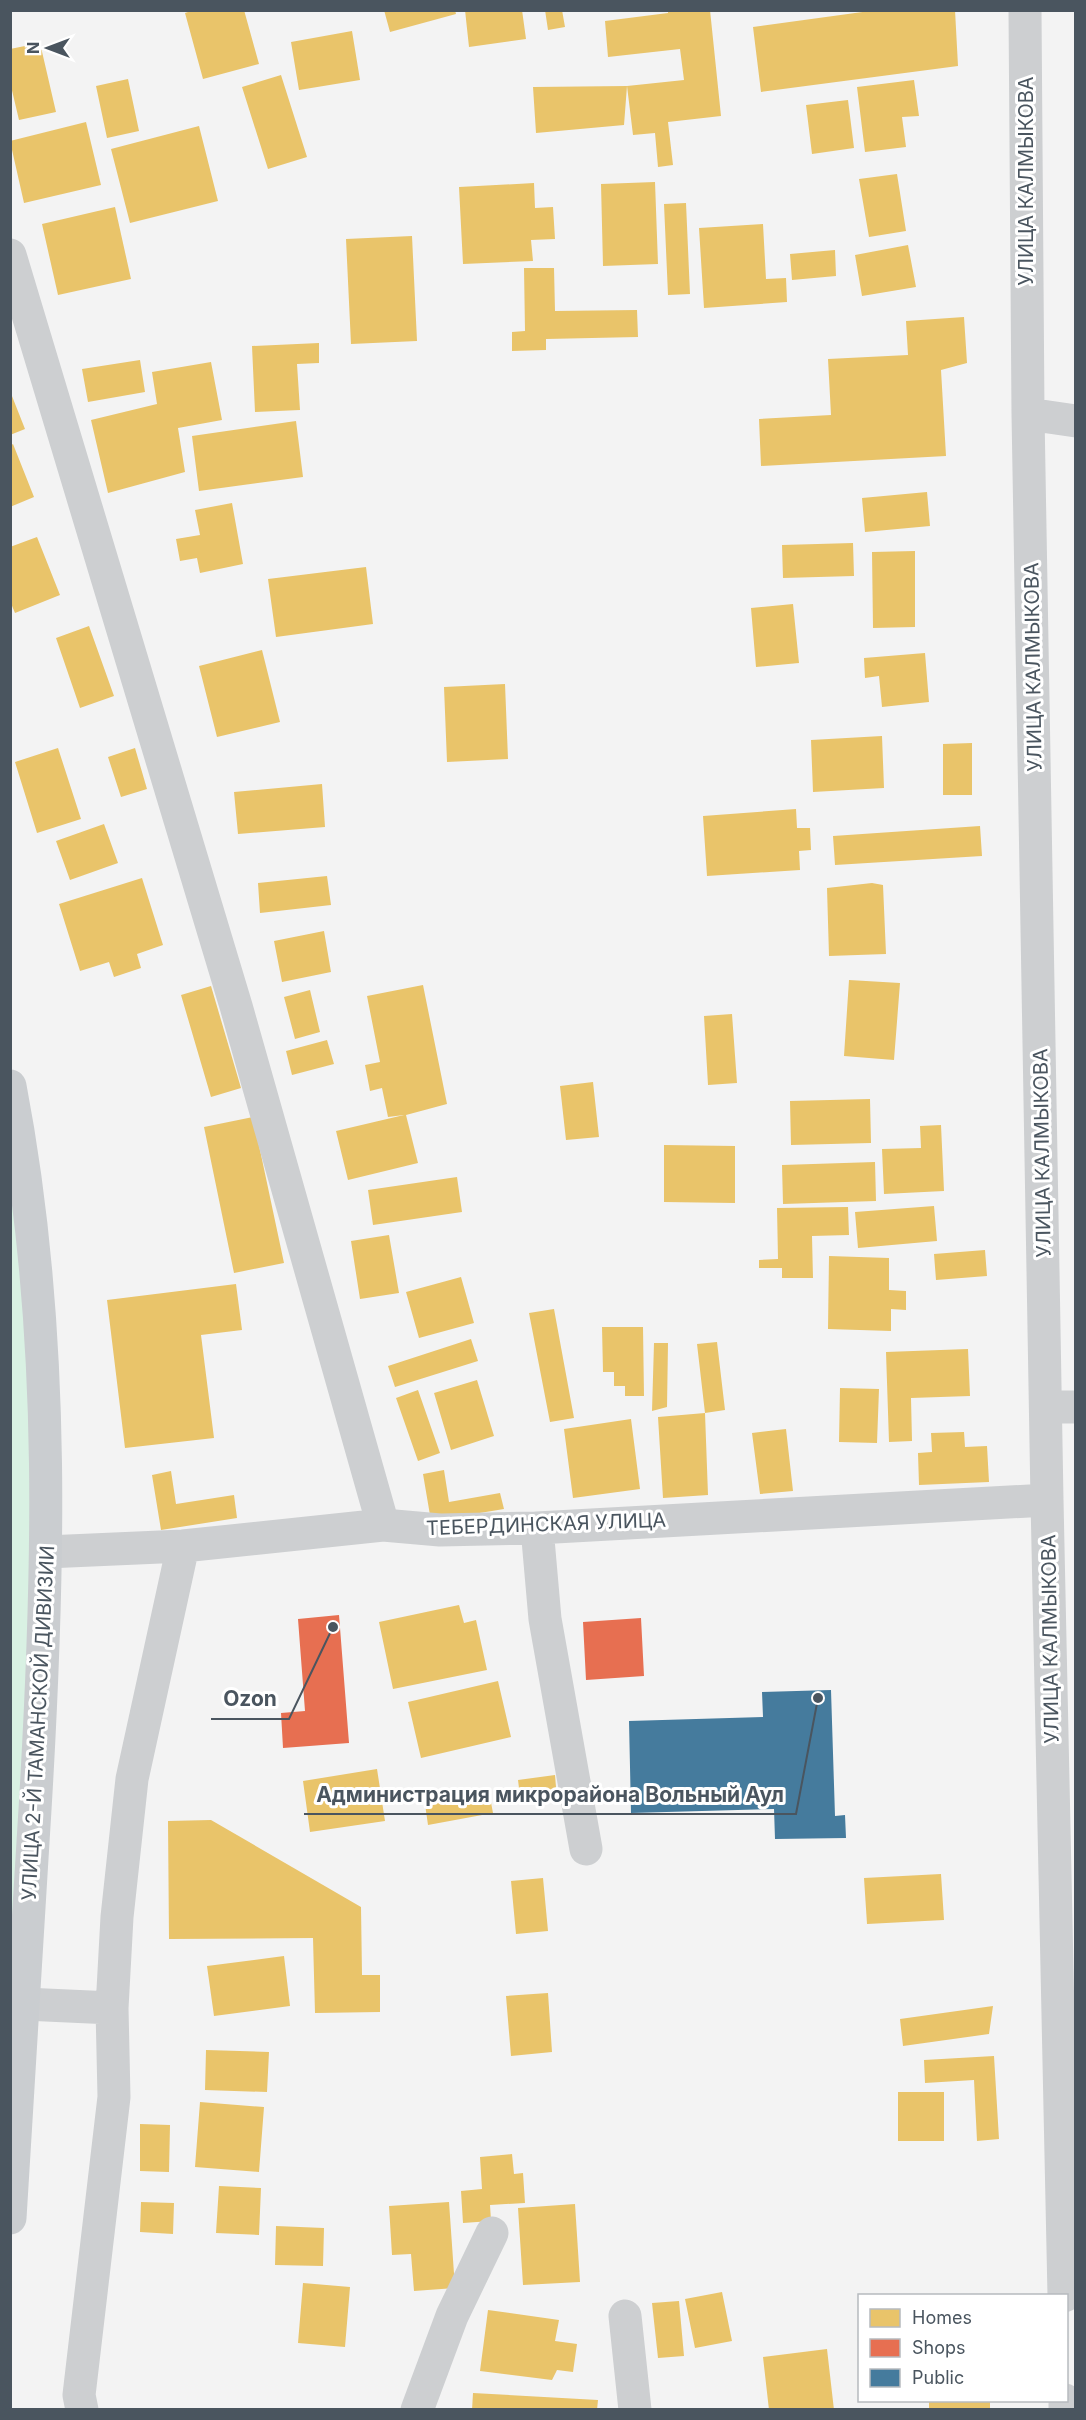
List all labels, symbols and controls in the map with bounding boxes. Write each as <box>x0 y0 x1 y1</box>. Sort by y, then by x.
north arrow <box>18 18 78 78</box>
text: N <box>23 42 43 54</box>
street label: УЛИЦА КАЛМЫКОВА <box>1014 76 1038 286</box>
street label: УЛИЦА КАЛМЫКОВА <box>1019 562 1047 772</box>
street label: УЛИЦА КАЛМЫКОВА <box>1028 1048 1056 1258</box>
street label: ТЕБЕРДИНСКАЯ УЛИЦА <box>426 1508 667 1540</box>
street label: УЛИЦА КАЛМЫКОВА <box>1036 1534 1064 1744</box>
street label: УЛИЦА 2-Й ТАМАНСКОЙ ДИВИЗИИ <box>16 1545 59 1901</box>
callout: Ozon <box>211 1680 289 1719</box>
text: Ozon <box>223 1686 277 1711</box>
callout: Администрация микрорайона Вольный Аул <box>304 1775 796 1814</box>
text: Администрация микрорайона Вольный Аул <box>316 1782 784 1807</box>
legend <box>858 2294 1068 2402</box>
text: Homes <box>912 2307 972 2328</box>
text: Shops <box>912 2337 966 2358</box>
text: Public <box>912 2367 964 2388</box>

